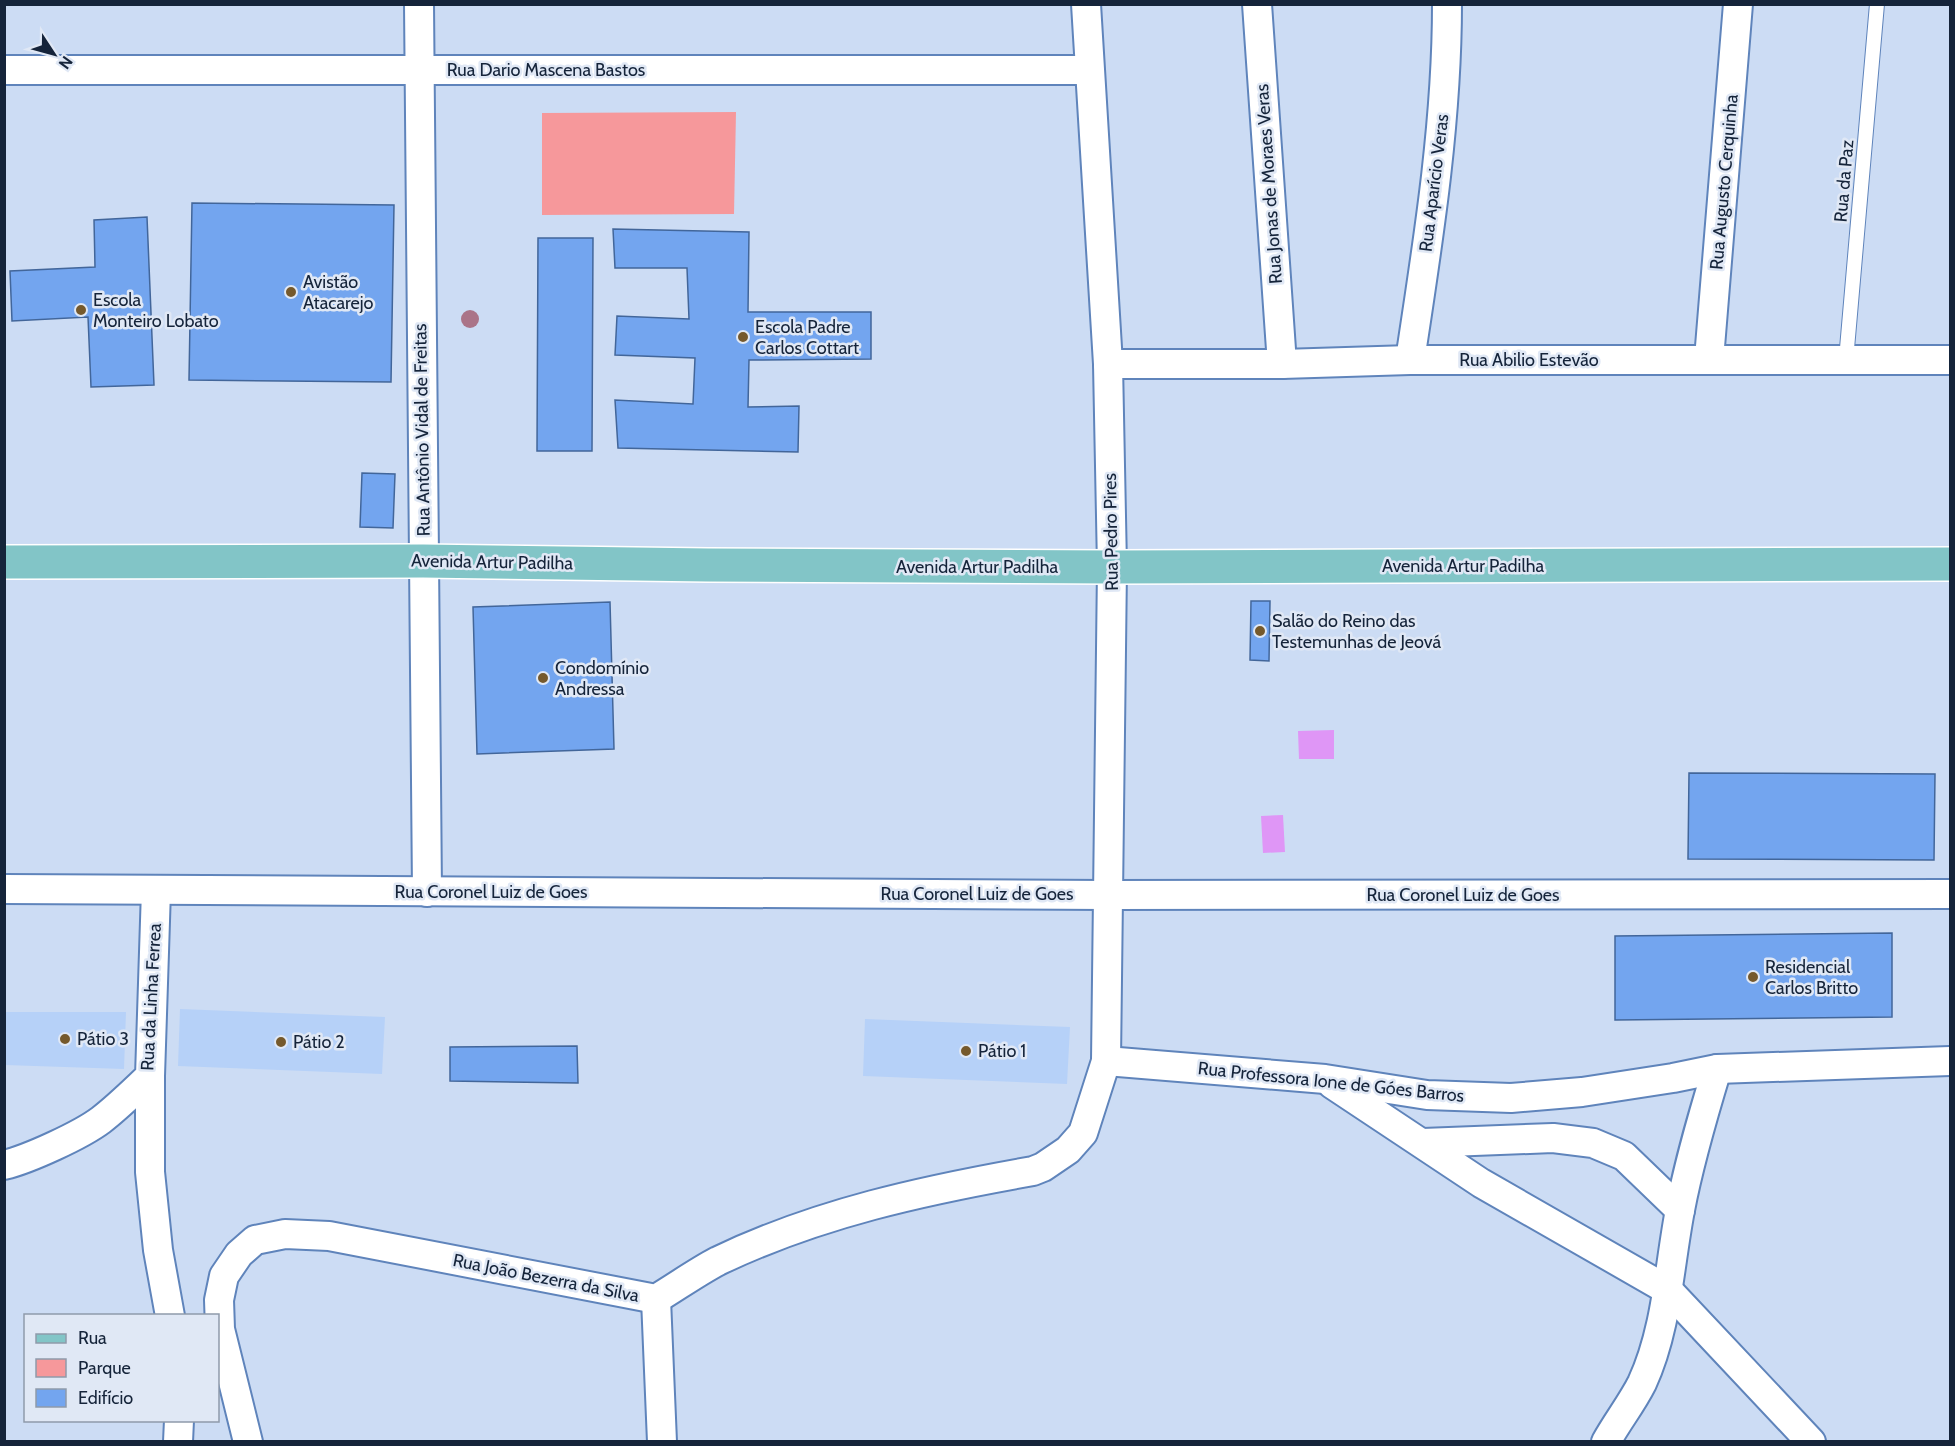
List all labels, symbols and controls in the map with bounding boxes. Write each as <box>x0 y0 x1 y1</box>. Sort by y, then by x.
north arrow <box>24 24 84 84</box>
text: N <box>55 52 77 73</box>
street label: Rua Dario Mascena Bastos <box>447 59 645 81</box>
street label: Rua Jonas de Moraes Veras <box>1251 83 1287 285</box>
street label: Rua Augusto Cerquinha <box>1705 93 1743 271</box>
street label: Rua Aparício Veras <box>1415 113 1453 253</box>
street label: Rua da Paz <box>1829 138 1859 223</box>
place label: Avistão Atacarejo <box>303 271 374 314</box>
marker: Avistão Atacarejo <box>284 285 298 299</box>
place label: Escola Monteiro Lobato <box>93 289 219 332</box>
marker: Escola Monteiro Lobato <box>74 303 88 317</box>
place label: Escola Padre Carlos Cottart <box>755 316 859 359</box>
street label: Rua Antônio Vidal de Freitas <box>409 324 435 536</box>
marker: Escola Padre Carlos Cottart <box>736 330 750 344</box>
street label: Rua Abilio Estevão <box>1459 349 1599 371</box>
street label: Rua Pedro Pires <box>1099 473 1123 591</box>
street label: Avenida Artur Padilha <box>411 550 574 574</box>
street label: Avenida Artur Padilha <box>1382 555 1544 577</box>
street label: Avenida Artur Padilha <box>896 556 1058 578</box>
place label: Salão do Reino das Testemunhas de Jeová <box>1272 610 1442 653</box>
marker: Salão do Reino das Testemunhas de Jeová <box>1253 624 1267 638</box>
place label: Condomínio Andressa <box>555 657 649 700</box>
marker: Condomínio Andressa <box>536 671 550 685</box>
street label: Rua Coronel Luiz de Goes <box>395 881 587 903</box>
street label: Rua Coronel Luiz de Goes <box>881 883 1073 905</box>
street label: Rua Coronel Luiz de Goes <box>1367 884 1559 906</box>
street label: Rua da Linha Ferrea <box>136 922 166 1071</box>
place label: Residencial Carlos Britto <box>1765 956 1858 999</box>
marker: Residencial Carlos Britto <box>1746 970 1760 984</box>
place label: Pátio 3 <box>77 1028 129 1050</box>
place label: Pátio 2 <box>293 1031 345 1053</box>
marker: Pátio 3 <box>58 1032 72 1046</box>
marker: Pátio 2 <box>274 1035 288 1049</box>
place label: Pátio 1 <box>978 1040 1026 1062</box>
marker: Pátio 1 <box>959 1044 973 1058</box>
street label: Rua Professora Ione de Góes Barros <box>1197 1057 1465 1107</box>
street label: Rua João Bezerra da Silva <box>451 1249 641 1307</box>
legend <box>24 1314 219 1422</box>
text: Rua <box>78 1327 107 1349</box>
text: Parque <box>78 1357 131 1379</box>
text: Edifício <box>78 1387 133 1409</box>

